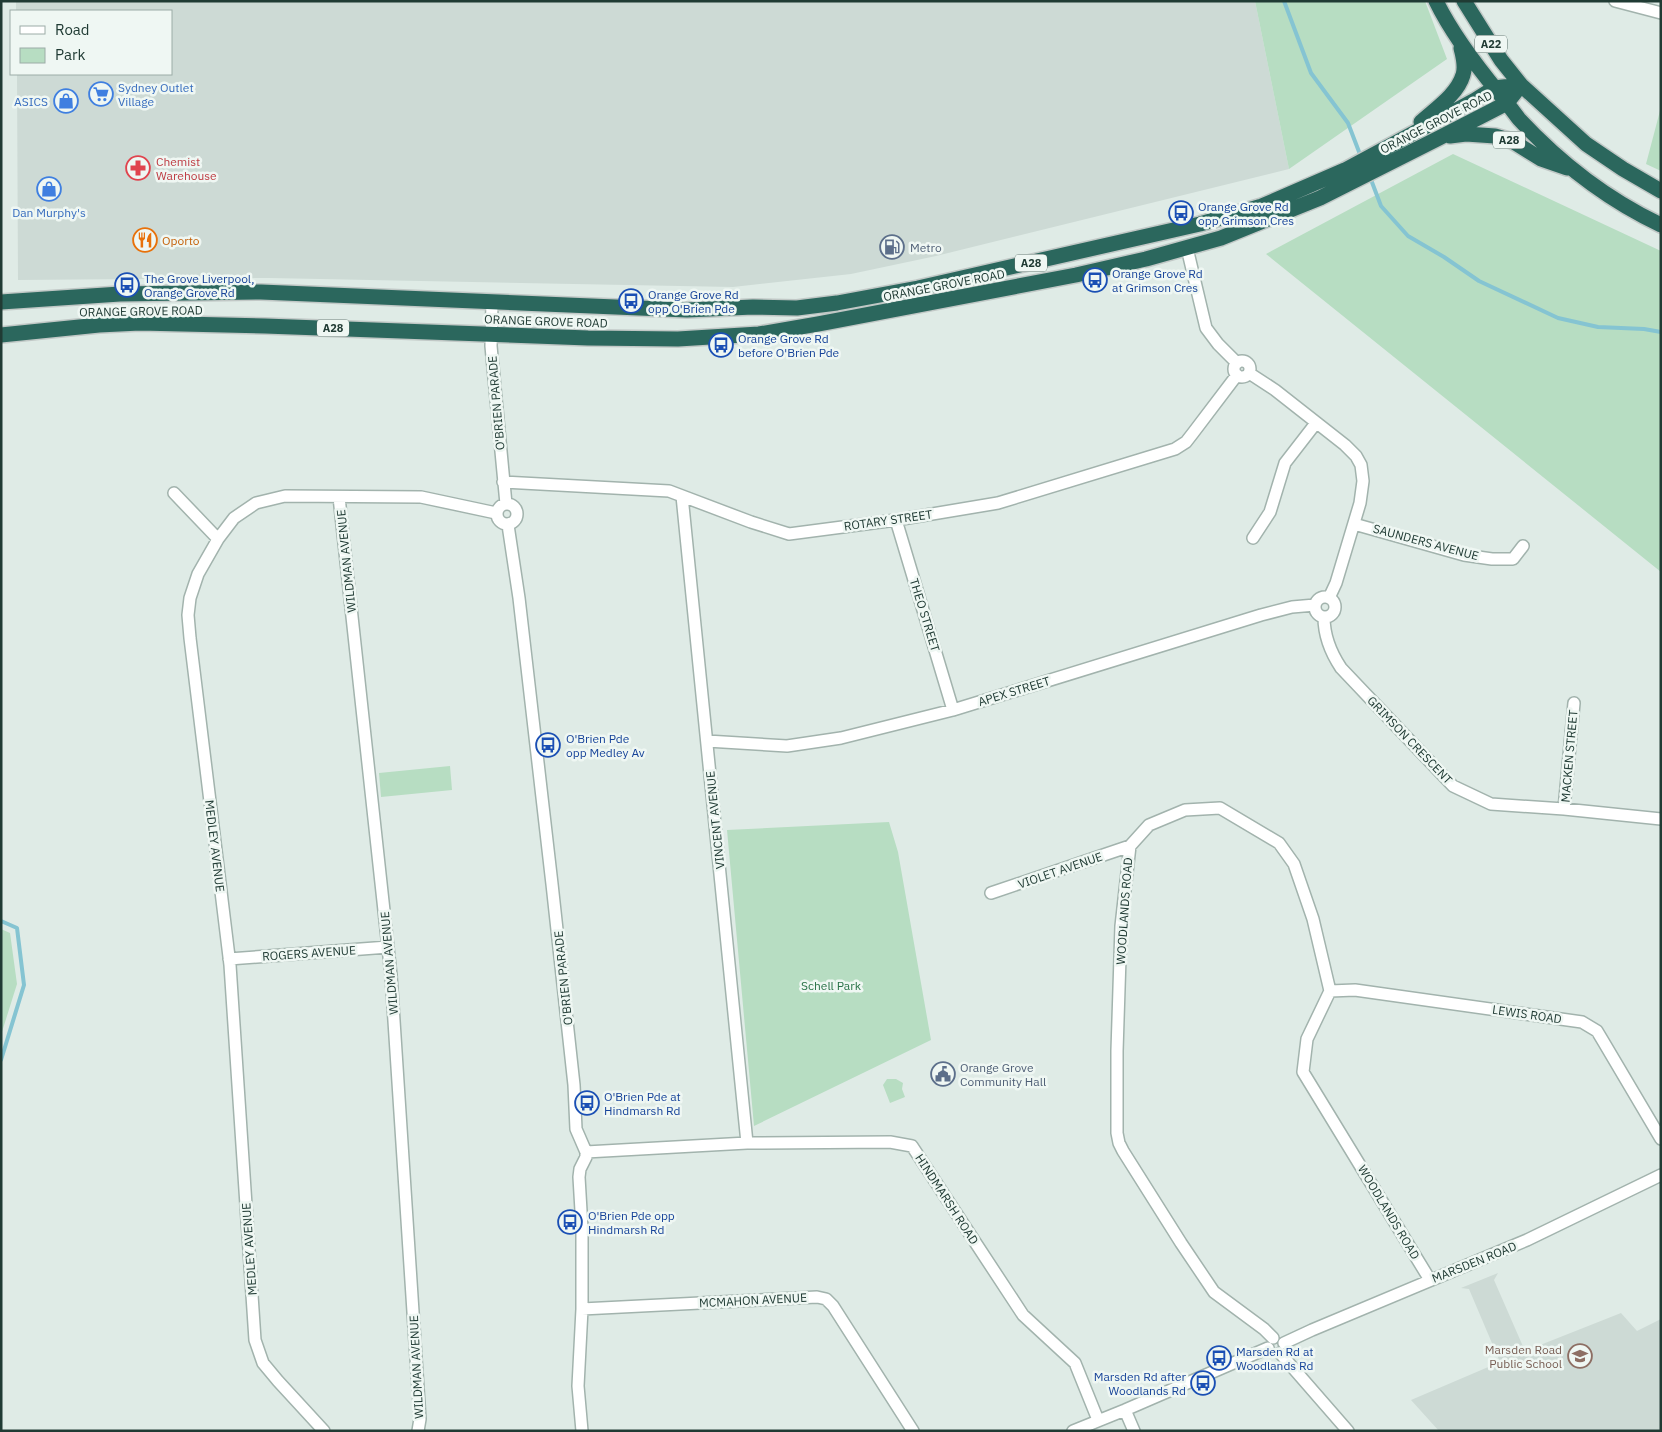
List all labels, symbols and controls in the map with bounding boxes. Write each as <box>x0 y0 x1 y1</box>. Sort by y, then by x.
legend <box>10 10 172 75</box>
text: Road <box>55 20 90 39</box>
road number: A22 <box>1475 36 1507 52</box>
text: Park <box>55 45 85 64</box>
place label: Sydney Outlet Village <box>118 80 194 109</box>
supermarket icon: Sydney Outlet Village <box>88 81 114 107</box>
street label: ORANGE GROVE ROAD <box>1378 87 1494 157</box>
shop icon: ASICS <box>53 88 79 114</box>
place label: ASICS <box>14 94 48 109</box>
road number: A28 <box>1493 132 1525 148</box>
place label: Chemist Warehouse <box>156 154 217 183</box>
pharmacy icon: Chemist Warehouse <box>125 155 151 181</box>
shop icon: Dan Murphy's <box>36 176 62 202</box>
place label: Orange Grove Rd opp Grimson Cres <box>1198 199 1294 228</box>
bus stop icon: Orange Grove Rd opp Grimson Cres <box>1168 200 1194 226</box>
place label: Dan Murphy's <box>12 205 86 220</box>
restaurant icon: Oporto <box>132 227 158 253</box>
place label: Oporto <box>162 233 200 248</box>
fuel station icon: Metro <box>879 234 905 260</box>
place label: Metro <box>910 240 942 255</box>
road number: A28 <box>1015 254 1047 272</box>
street label: ORANGE GROVE ROAD <box>882 266 1006 304</box>
place label: Orange Grove Rd at Grimson Cres <box>1112 266 1203 295</box>
bus stop icon: Orange Grove Rd at Grimson Cres <box>1082 267 1108 293</box>
place label: The Grove Liverpool, Orange Grove Rd <box>144 271 255 300</box>
bus stop icon: The Grove Liverpool, Orange Grove Rd <box>114 272 140 298</box>
place label: Orange Grove Rd opp O'Brien Pde <box>648 287 739 316</box>
bus stop icon: Orange Grove Rd opp O'Brien Pde <box>618 288 644 314</box>
street label: ORANGE GROVE ROAD <box>79 302 203 320</box>
street label: ORANGE GROVE ROAD <box>484 311 608 331</box>
road number: A28 <box>317 319 349 336</box>
place label: Orange Grove Rd before O'Brien Pde <box>738 331 840 360</box>
bus stop icon: Orange Grove Rd before O'Brien Pde <box>708 332 734 358</box>
street label: O'BRIEN PARADE <box>484 355 508 451</box>
street label: ROTARY STREET <box>843 506 933 534</box>
street label: WILDMAN AVENUE <box>333 509 359 613</box>
street label: SAUNDERS AVENUE <box>1372 521 1480 563</box>
street label: THEO STREET <box>907 577 943 654</box>
street label: APEX STREET <box>976 673 1052 709</box>
street label: GRIMSON CRESCENT <box>1364 693 1456 787</box>
street label: MACKEN STREET <box>1557 709 1581 803</box>
place label: O'Brien Pde opp Medley Av <box>566 731 645 760</box>
bus stop icon: O'Brien Pde opp Medley Av <box>535 732 561 758</box>
street label: VINCENT AVENUE <box>702 770 728 870</box>
street label: MEDLEY AVENUE <box>202 799 228 893</box>
street label: VIOLET AVENUE <box>1016 849 1104 891</box>
street label: WOODLANDS ROAD <box>1113 857 1135 965</box>
street label: WILDMAN AVENUE <box>377 911 401 1015</box>
street label: O'BRIEN PARADE <box>551 930 575 1026</box>
street label: ROGERS AVENUE <box>262 942 356 964</box>
park label: Schell Park <box>801 978 862 993</box>
street label: LEWIS ROAD <box>1491 1002 1563 1026</box>
place label: Orange Grove Community Hall <box>960 1060 1046 1089</box>
public building icon: Orange Grove Community Hall <box>930 1061 956 1087</box>
place label: O'Brien Pde at Hindmarsh Rd <box>604 1089 681 1118</box>
bus stop icon: O'Brien Pde at Hindmarsh Rd <box>574 1090 600 1116</box>
street label: HINDMARSH ROAD <box>912 1151 982 1247</box>
street label: WOODLANDS ROAD <box>1355 1162 1423 1262</box>
street label: MEDLEY AVENUE <box>238 1202 260 1296</box>
place label: O'Brien Pde opp Hindmarsh Rd <box>588 1208 675 1237</box>
bus stop icon: O'Brien Pde opp Hindmarsh Rd <box>557 1209 583 1235</box>
street label: MARSDEN ROAD <box>1429 1238 1519 1286</box>
street label: MCMAHON AVENUE <box>699 1290 807 1310</box>
street label: WILDMAN AVENUE <box>406 1315 426 1419</box>
place label: Marsden Road Public School <box>1485 1342 1562 1371</box>
school or university icon: Marsden Road Public School <box>1567 1343 1593 1369</box>
place label: Marsden Rd at Woodlands Rd <box>1236 1344 1314 1373</box>
bus stop icon: Marsden Rd at Woodlands Rd <box>1206 1345 1232 1371</box>
place label: Marsden Rd after Woodlands Rd <box>1094 1369 1187 1398</box>
bus stop icon: Marsden Rd after Woodlands Rd <box>1190 1370 1216 1396</box>

